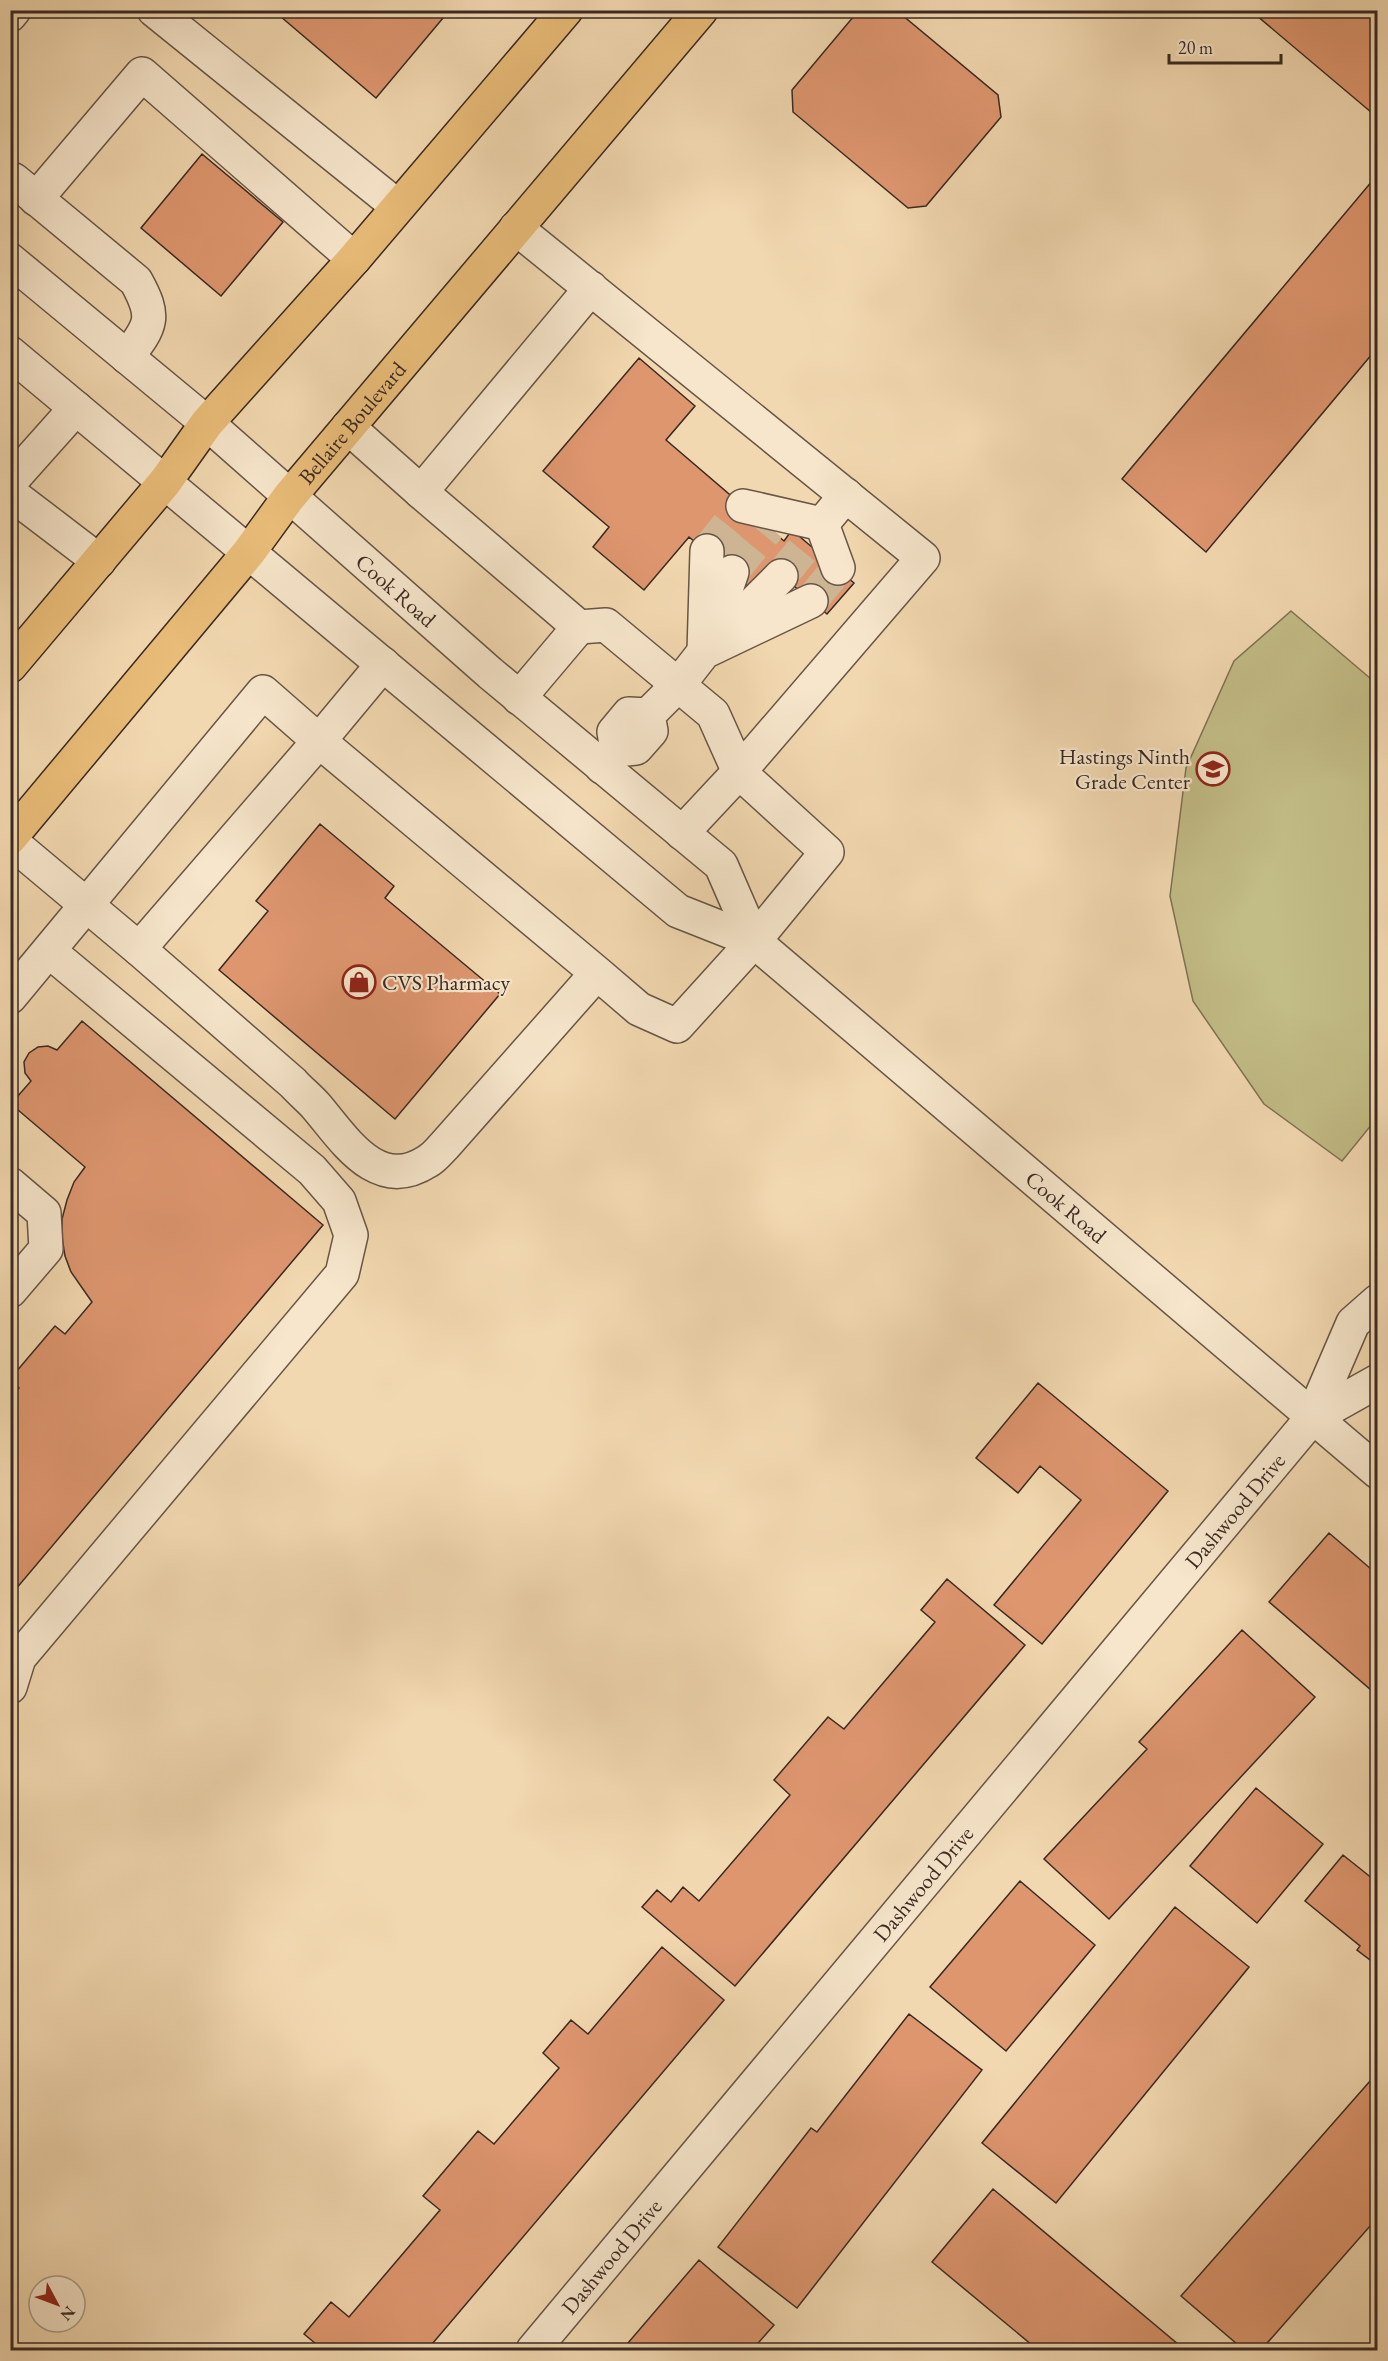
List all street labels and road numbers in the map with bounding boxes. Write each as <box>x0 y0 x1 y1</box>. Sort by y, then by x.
street label: Bellaire Boulevard <box>292 355 413 490</box>
street label: Cook Road <box>350 547 443 634</box>
street label: Cook Road <box>1020 1164 1113 1250</box>
street label: Dashwood Drive <box>1178 1446 1292 1574</box>
street label: Dashwood Drive <box>866 1819 980 1947</box>
street label: Dashwood Drive <box>555 2192 668 2320</box>

